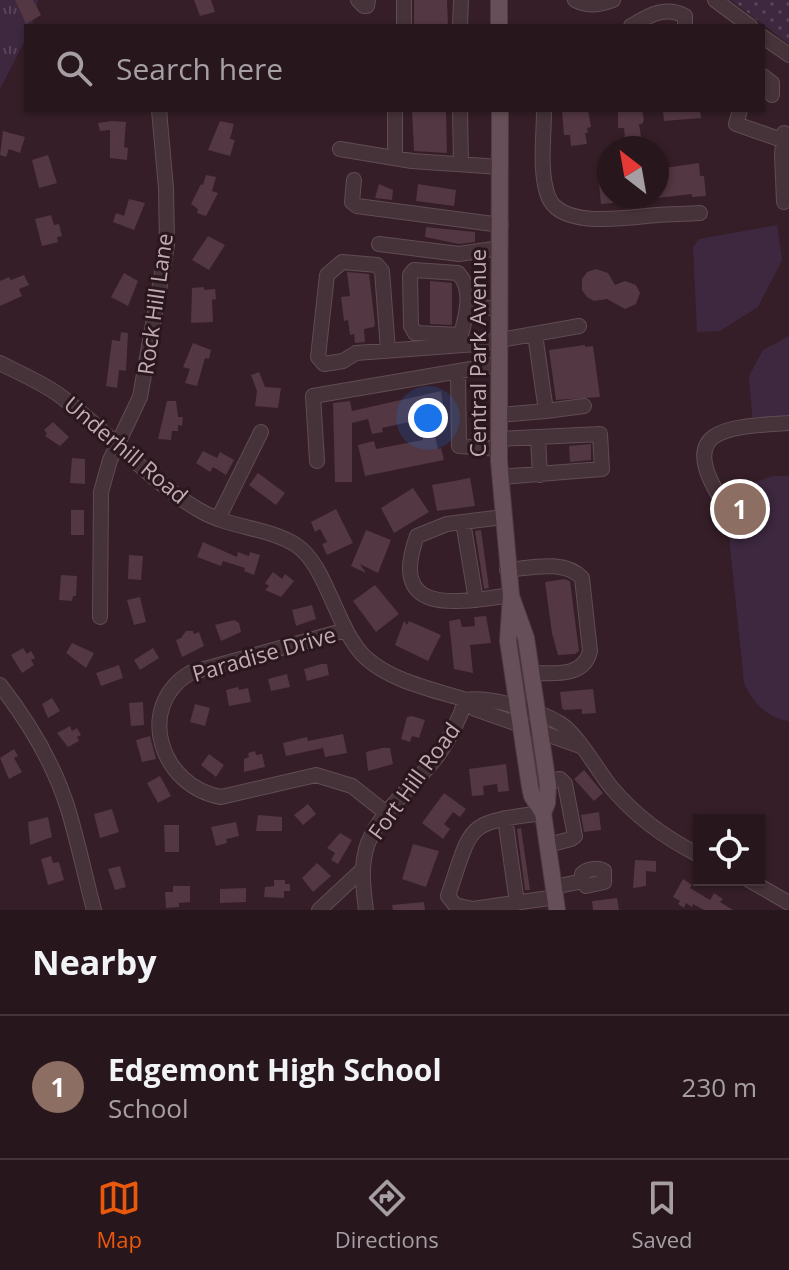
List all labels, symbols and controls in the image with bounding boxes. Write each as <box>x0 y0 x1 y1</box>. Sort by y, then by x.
search box <box>24 24 765 112</box>
icon: search <box>52 46 96 90</box>
text: Search here <box>116 48 283 89</box>
north arrow <box>597 136 669 208</box>
street label: Rock Hill Lane <box>129 231 179 377</box>
street label: Central Park Avenue <box>462 249 492 457</box>
street label: Underhill Road <box>59 389 195 510</box>
your location <box>408 398 448 438</box>
pin: 1 <box>714 479 766 539</box>
street label: Paradise Drive <box>188 618 339 688</box>
street label: Fort Hill Road <box>360 716 466 845</box>
map controls <box>693 814 765 886</box>
button: locate <box>693 814 765 886</box>
text: Nearby <box>32 939 157 985</box>
text: Edgemont High School <box>108 1049 442 1090</box>
text: 1 <box>51 1069 65 1105</box>
text: 230 m <box>682 1069 757 1105</box>
text: School <box>108 1090 189 1126</box>
tab: Map <box>96 1176 142 1254</box>
tab: Directions <box>335 1176 439 1254</box>
tab: Saved <box>631 1176 693 1254</box>

